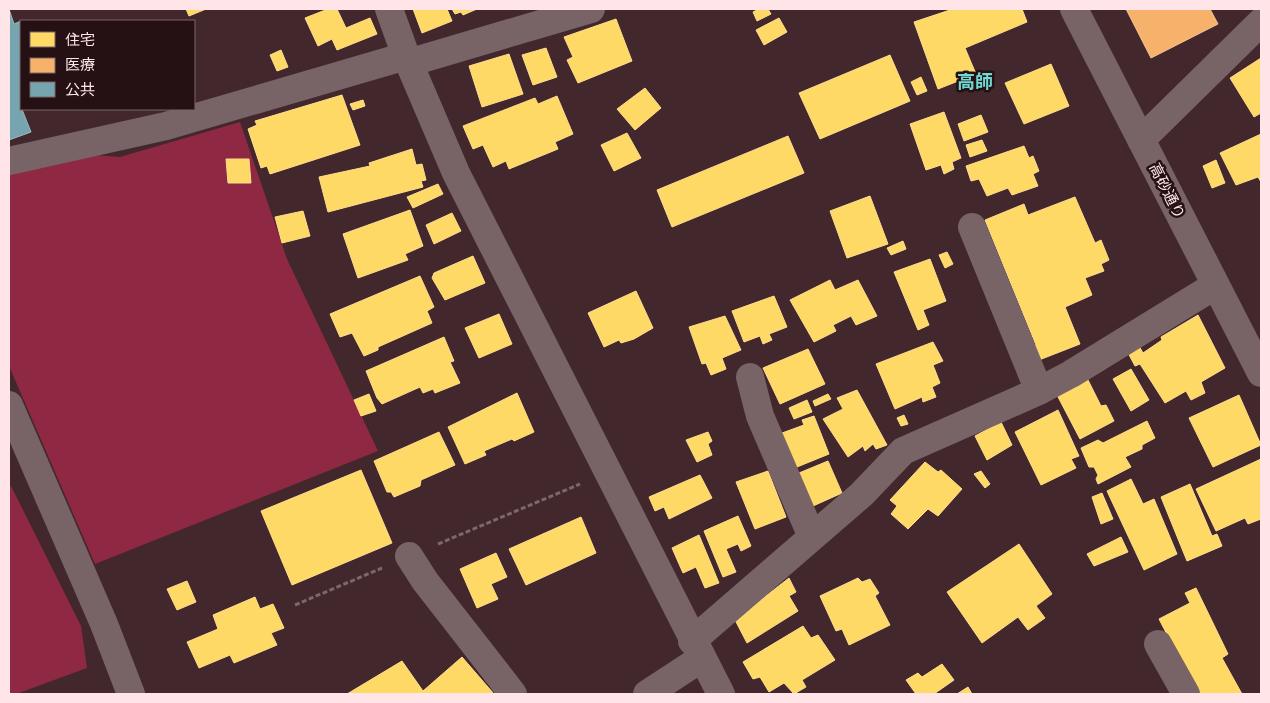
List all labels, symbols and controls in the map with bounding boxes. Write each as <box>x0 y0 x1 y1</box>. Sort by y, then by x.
legend <box>20 20 195 110</box>
text: 住宅 <box>65 31 95 49</box>
text: 医療 <box>65 56 95 74</box>
district label: 高師 <box>957 71 993 93</box>
text: 公共 <box>65 81 95 99</box>
street label: 高砂通り <box>1145 160 1189 222</box>

